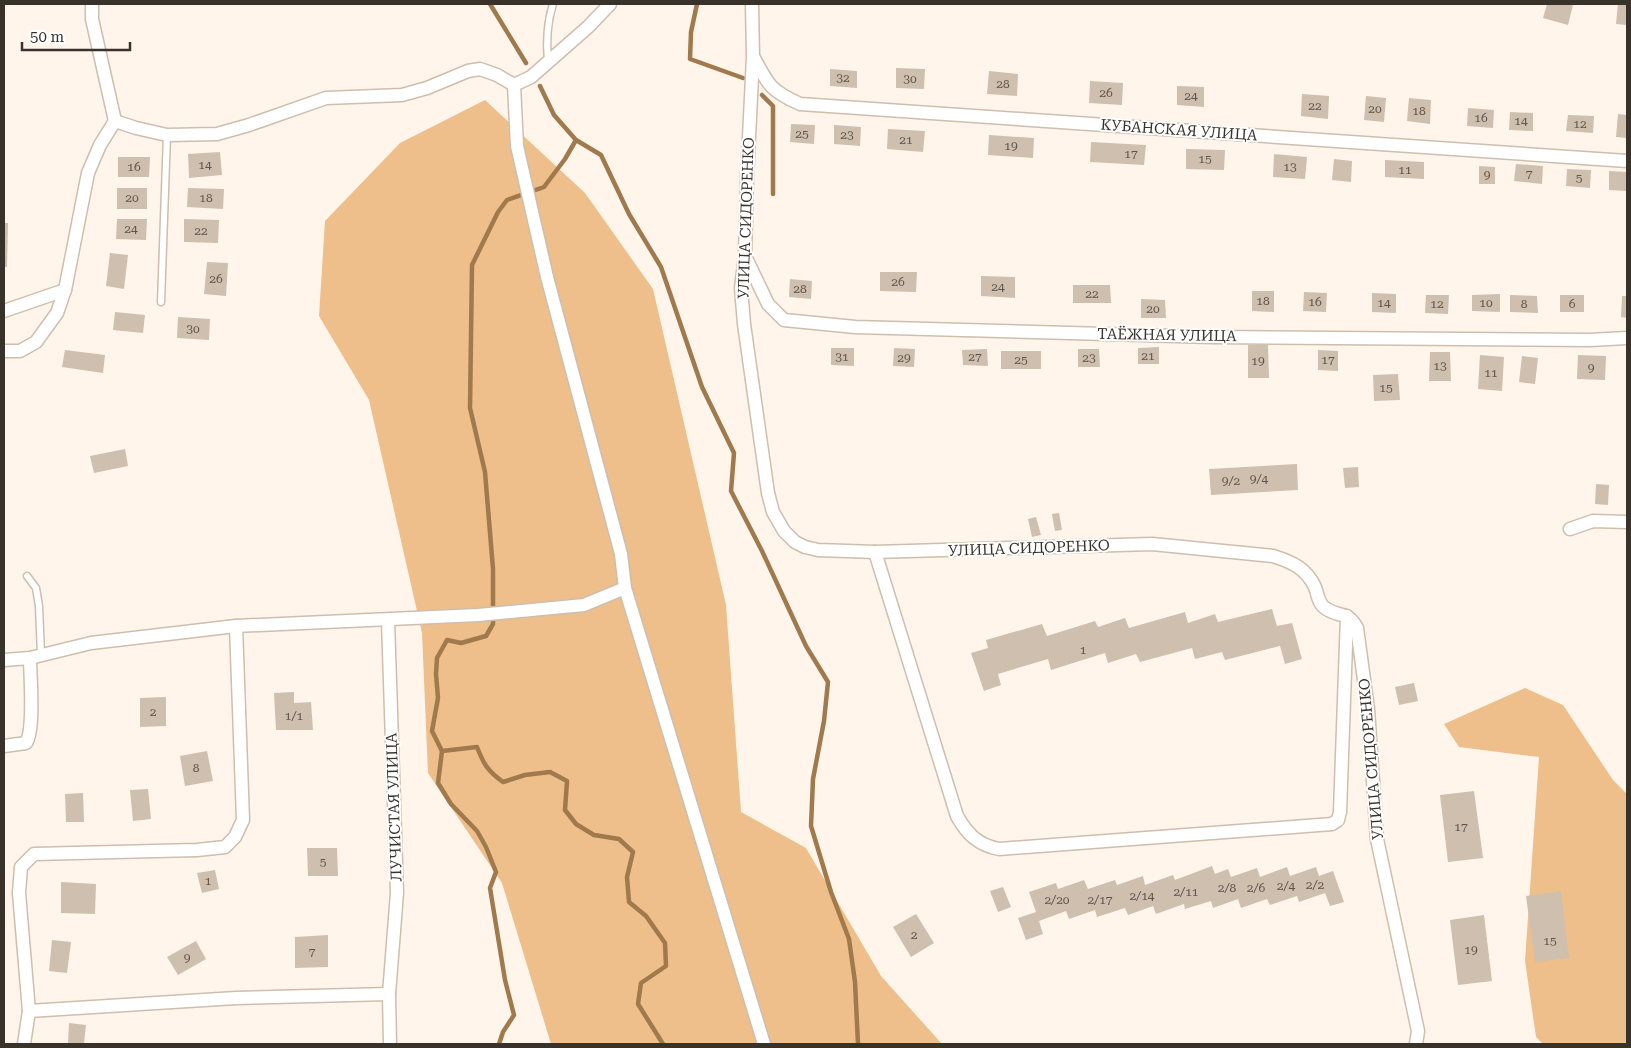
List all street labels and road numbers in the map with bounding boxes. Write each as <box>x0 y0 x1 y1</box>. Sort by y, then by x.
street label: КУБАНСКАЯ УЛИЦА <box>1100 116 1259 144</box>
street label: УЛИЦА СИДОРЕНКО <box>734 137 758 299</box>
street label: ТАЁЖНАЯ УЛИЦА <box>1097 325 1237 345</box>
street label: УЛИЦА СИДОРЕНКО <box>948 536 1110 560</box>
street label: УЛИЦА СИДОРЕНКО <box>1355 678 1387 840</box>
street label: ЛУЧИСТАЯ УЛИЦА <box>382 732 406 882</box>

